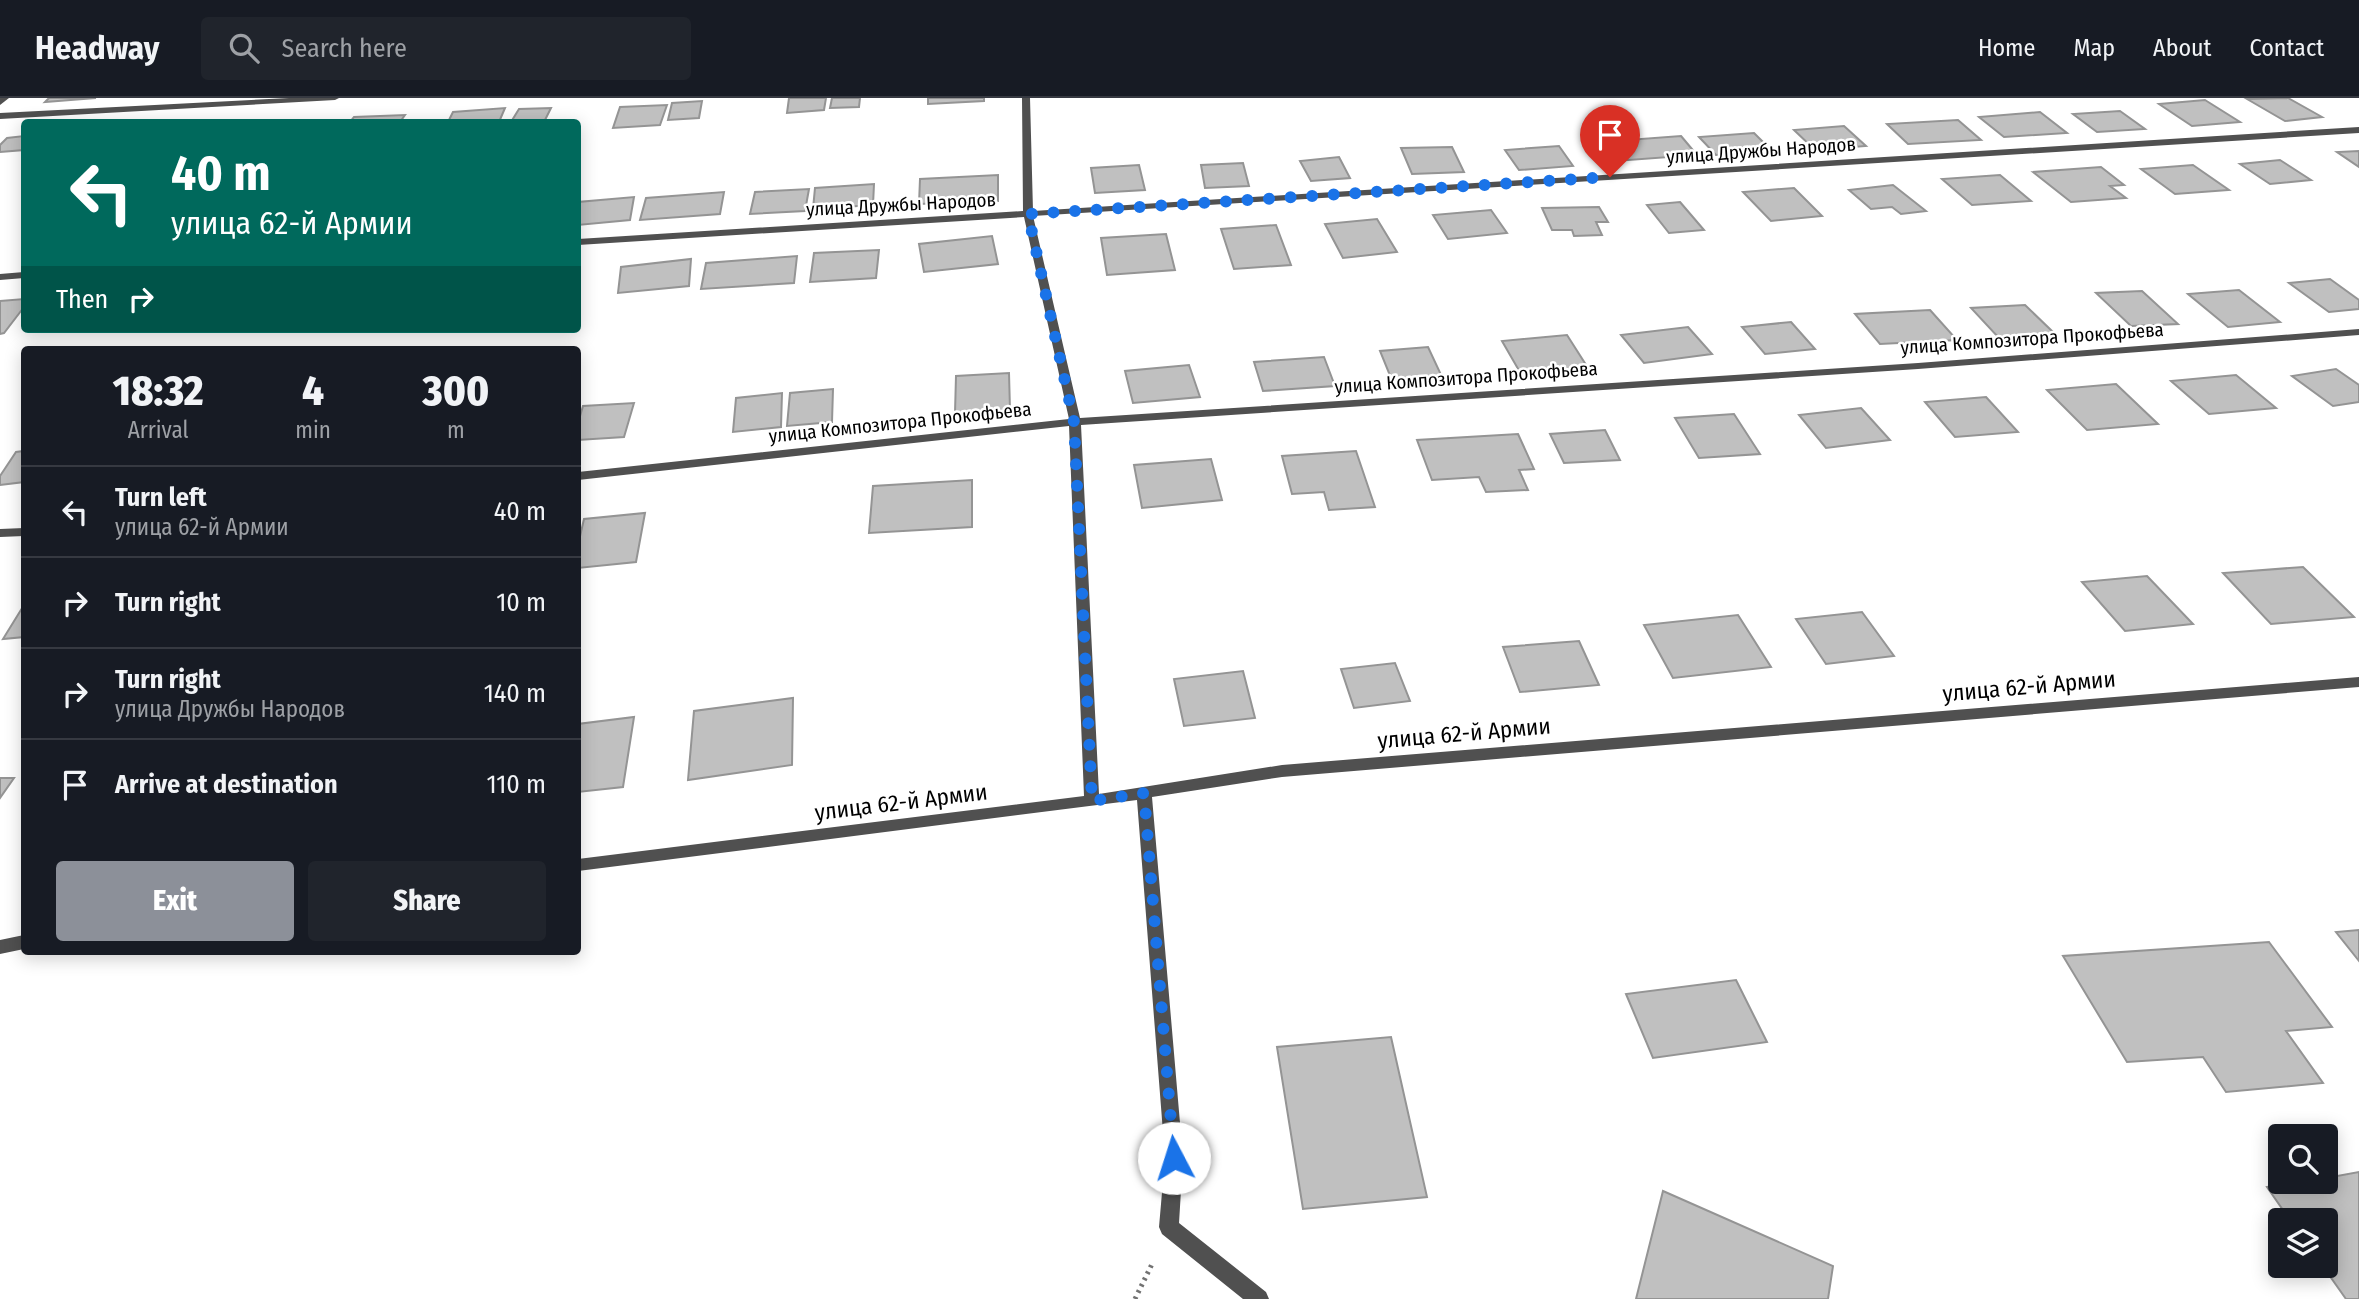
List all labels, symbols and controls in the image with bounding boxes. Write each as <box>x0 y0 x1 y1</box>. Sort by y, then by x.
search box <box>201 17 691 80</box>
text: Headway <box>35 28 159 68</box>
icon: search <box>225 29 263 67</box>
text: Search here <box>281 33 407 64</box>
text: Home <box>1978 34 2035 62</box>
text: Map <box>2073 34 2115 62</box>
text: About <box>2153 34 2211 62</box>
text: Contact <box>2249 34 2324 62</box>
pin <box>1580 105 1640 177</box>
icon: arrive <box>1591 116 1629 154</box>
street label: улица Дружбы Народов <box>1665 132 1857 169</box>
text: 40 m <box>171 144 271 203</box>
icon: left <box>56 147 147 238</box>
street label: улица Дружбы Народов <box>806 188 997 221</box>
text: улица 62-й Армии <box>171 204 413 242</box>
icon: right <box>122 280 160 318</box>
text: Then <box>56 284 108 315</box>
street label: улица Композитора Прокофьева <box>1900 318 2164 359</box>
street label: улица Композитора Прокофьева <box>1334 357 1598 398</box>
text: 18:32 <box>113 366 204 416</box>
text: 4 <box>302 366 324 416</box>
text: 300 <box>423 366 489 416</box>
street label: улица Композитора Прокофьева <box>768 397 1032 448</box>
text: Arrival <box>128 416 189 444</box>
text: min <box>295 416 331 444</box>
text: m <box>447 416 465 444</box>
text: Turn left <box>115 482 207 513</box>
icon: left <box>56 493 94 531</box>
text: 40 m <box>494 496 546 527</box>
text: улица 62-й Армии <box>115 513 289 541</box>
icon: right <box>56 584 94 622</box>
text: Turn right <box>115 587 221 618</box>
text: 10 m <box>496 587 546 618</box>
text: Turn right <box>115 664 221 695</box>
street label: улица 62-й Армии <box>1941 664 2117 708</box>
icon: right <box>56 675 94 713</box>
text: 140 m <box>484 678 546 709</box>
text: улица Дружбы Народов <box>115 695 345 723</box>
street label: улица 62-й Армии <box>1376 711 1552 755</box>
icon: arrive <box>56 766 94 804</box>
text: Arrive at destination <box>115 769 338 800</box>
text: 110 m <box>486 769 546 800</box>
street label: улица 62-й Армии <box>813 778 989 826</box>
button: Exit <box>56 861 294 941</box>
button: Share <box>308 861 546 941</box>
position arrow <box>1137 1121 1211 1195</box>
map controls <box>2268 1124 2338 1278</box>
button: search <box>2268 1124 2338 1194</box>
button: layers <box>2268 1208 2338 1278</box>

